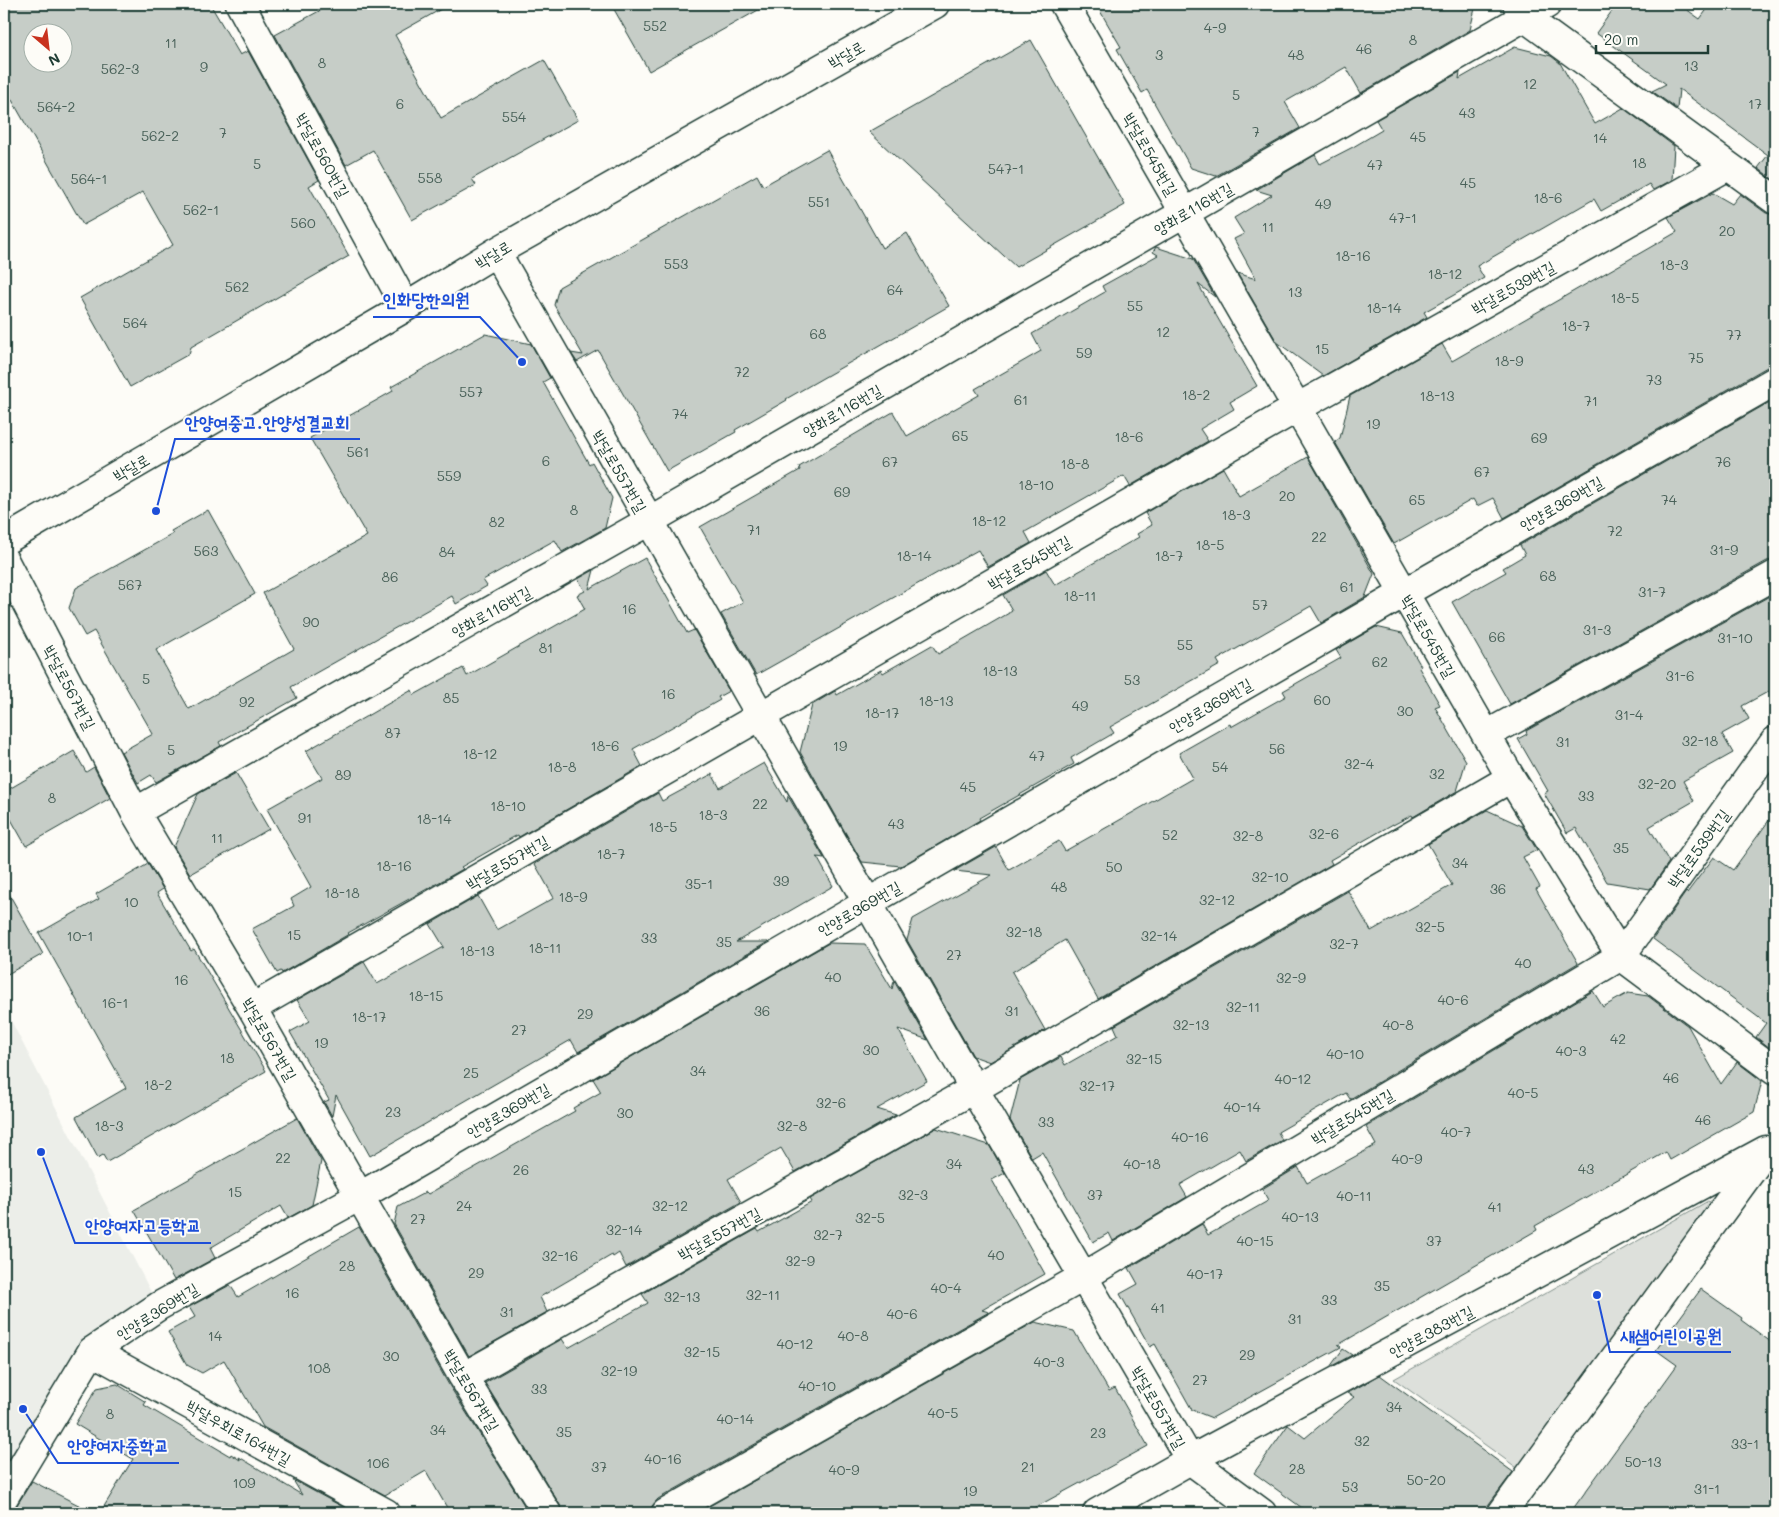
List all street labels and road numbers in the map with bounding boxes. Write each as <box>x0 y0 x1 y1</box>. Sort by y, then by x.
street label: 박달로 <box>824 35 868 73</box>
street label: 박달로560번길 <box>291 109 355 201</box>
street label: 박달로545번길 <box>1119 109 1183 199</box>
street label: 양화로116번길 <box>1149 177 1237 239</box>
street label: 박달로 <box>471 235 515 273</box>
street label: 박달로539번길 <box>1467 255 1559 319</box>
street label: 양화로116번길 <box>798 379 886 441</box>
street label: 박달로557번길 <box>588 426 652 516</box>
street label: 박달로 <box>109 448 153 486</box>
street label: 안양로369번길 <box>1516 471 1607 535</box>
street label: 박달로545번길 <box>984 530 1074 594</box>
street label: 양화로116번길 <box>447 580 535 642</box>
street label: 박달로545번길 <box>1397 591 1461 681</box>
street label: 박달로567번길 <box>39 641 101 733</box>
street label: 안양로369번길 <box>1165 673 1256 737</box>
street label: 박달로539번길 <box>1662 804 1734 892</box>
street label: 박달로557번길 <box>462 830 552 894</box>
street label: 안양로369번길 <box>814 876 905 940</box>
street label: 박달로567번길 <box>238 994 302 1084</box>
street label: 안양로369번길 <box>463 1078 554 1142</box>
street label: 박달로545번길 <box>1307 1083 1397 1149</box>
street label: 박달로557번길 <box>674 1201 764 1264</box>
street label: 안양로369번길 <box>112 1277 202 1345</box>
street label: 안양로383번길 <box>1385 1300 1477 1362</box>
street label: 박달로567번길 <box>439 1345 505 1435</box>
street label: 박달로557번길 <box>1127 1362 1191 1452</box>
street label: 박달우회로164번길 <box>183 1395 295 1469</box>

